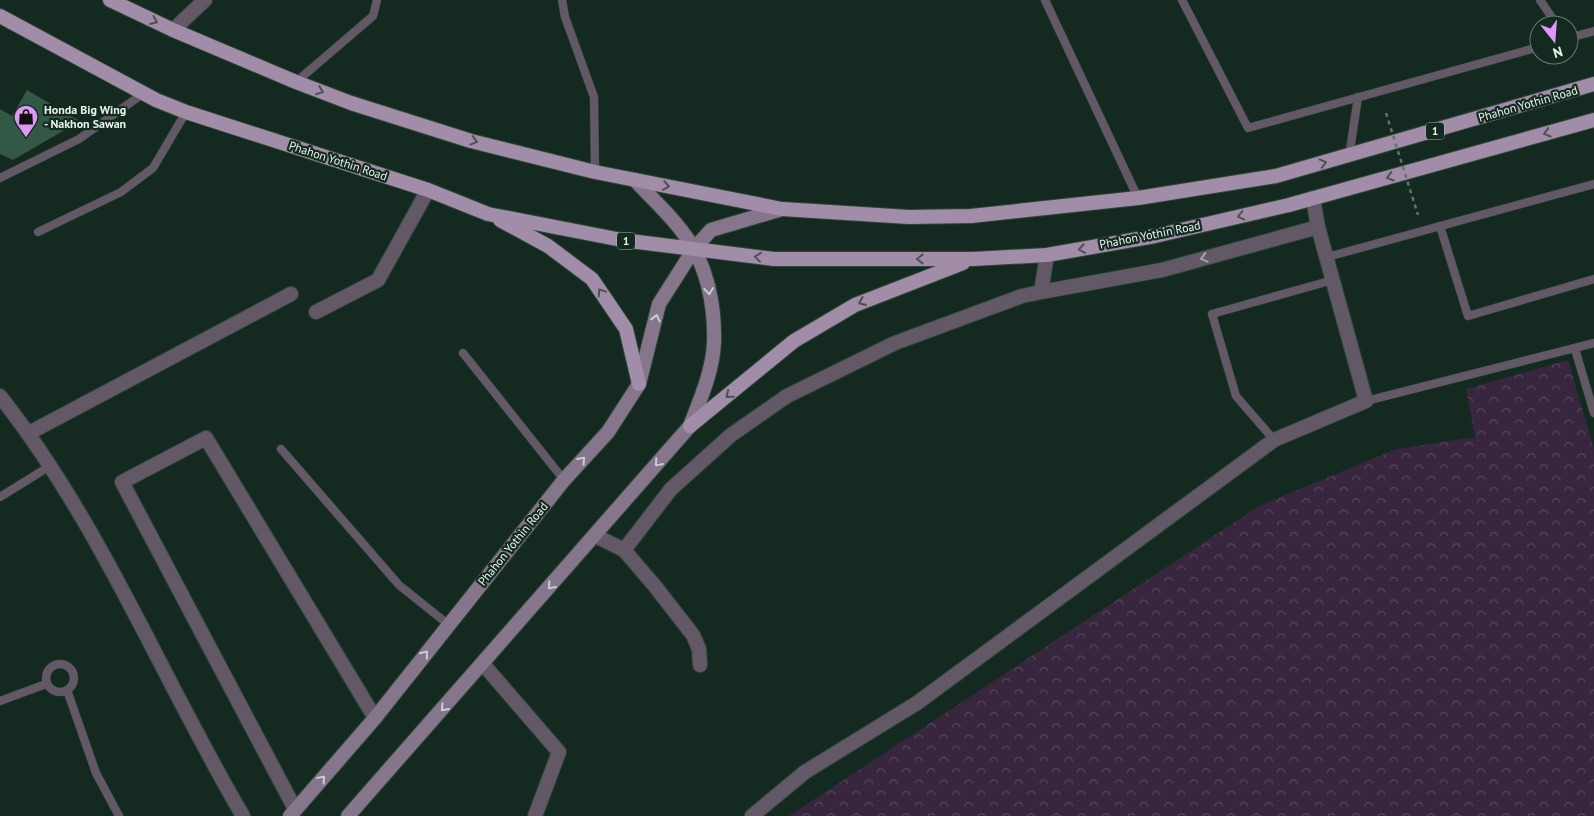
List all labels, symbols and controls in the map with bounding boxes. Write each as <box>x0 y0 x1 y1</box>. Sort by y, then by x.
one-way arrow <box>149 15 158 25</box>
north arrow <box>1529 15 1579 65</box>
text: N <box>1551 42 1565 62</box>
street label: Phahon Yothin Road <box>1476 82 1579 125</box>
one-way arrow <box>315 85 323 95</box>
place label: Honda Big Wing - Nakhon Sawan <box>44 102 126 131</box>
shop icon: Honda Big Wing - Nakhon Sawan <box>13 104 39 138</box>
road number: 1 <box>1426 122 1444 140</box>
one-way arrow <box>1543 128 1552 138</box>
one-way arrow <box>470 135 478 146</box>
street label: Phahon Yothin Road <box>287 138 389 184</box>
one-way arrow <box>1318 159 1326 169</box>
one-way arrow <box>1387 171 1395 181</box>
one-way arrow <box>662 181 671 191</box>
one-way arrow <box>1237 210 1245 221</box>
street label: Phahon Yothin Road <box>1098 217 1202 252</box>
road number: 1 <box>617 232 635 250</box>
one-way arrow <box>1077 243 1086 253</box>
one-way arrow <box>753 252 761 263</box>
one-way arrow <box>1200 253 1208 263</box>
one-way arrow <box>916 254 924 264</box>
one-way arrow <box>598 288 607 298</box>
one-way arrow <box>703 288 714 296</box>
one-way arrow <box>858 296 867 307</box>
one-way arrow <box>650 314 661 323</box>
one-way arrow <box>726 389 735 398</box>
one-way arrow <box>577 456 586 465</box>
one-way arrow <box>655 458 664 467</box>
street label: Phahon Yothin Road <box>474 499 551 588</box>
one-way arrow <box>548 580 557 589</box>
one-way arrow <box>420 651 428 660</box>
one-way arrow <box>440 702 449 711</box>
one-way arrow <box>316 776 325 785</box>

